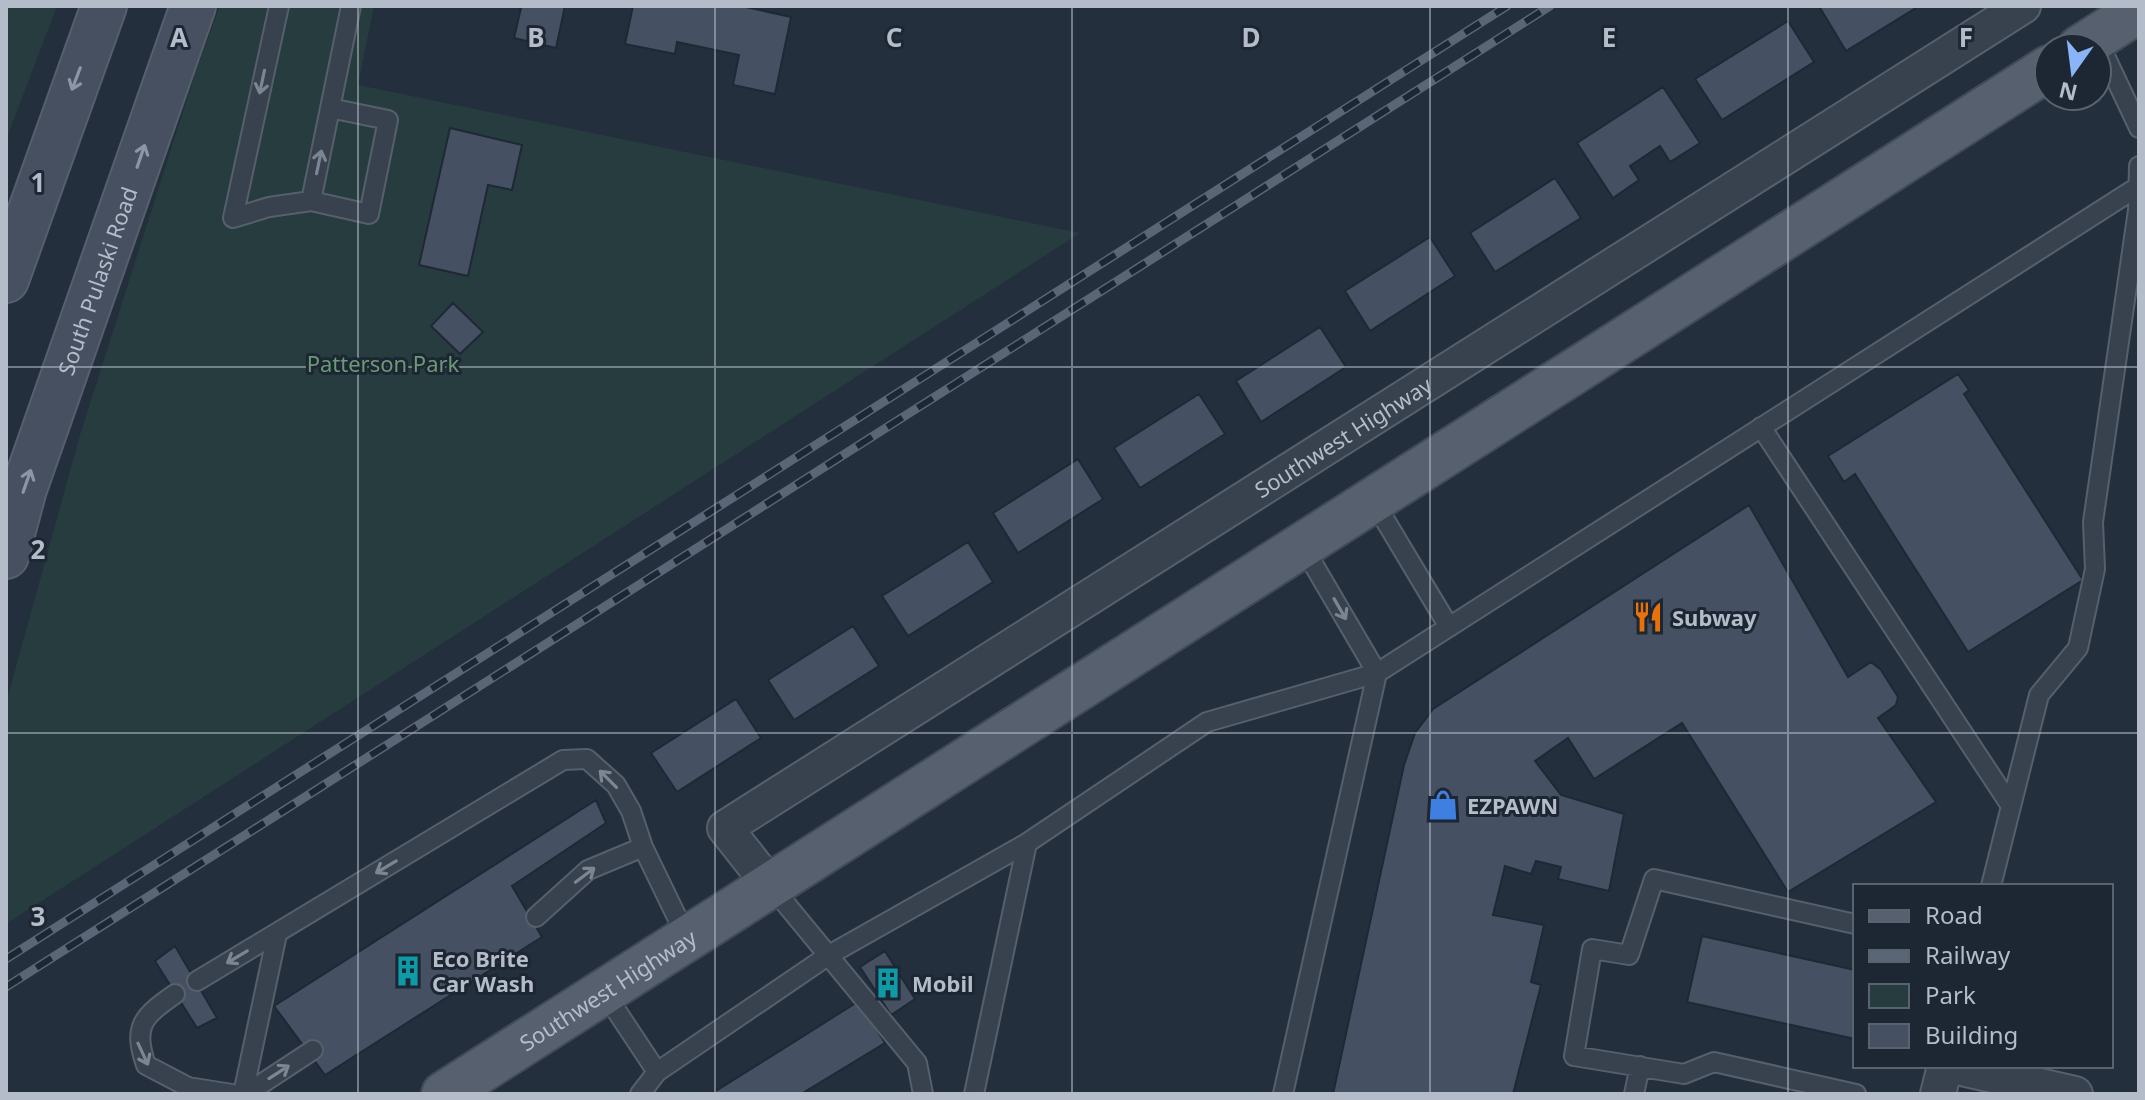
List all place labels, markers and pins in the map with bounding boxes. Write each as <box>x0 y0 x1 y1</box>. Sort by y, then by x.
restaurant icon: Subway <box>1631 600 1665 634</box>
place label: Subway <box>1672 602 1757 632</box>
shop icon: EZPAWN <box>1426 788 1460 822</box>
place label: EZPAWN <box>1467 790 1558 820</box>
place label: Eco Brite Car Wash <box>432 943 534 998</box>
building icon: Eco Brite Car Wash <box>391 954 425 988</box>
building icon: Mobil <box>871 966 905 1000</box>
place label: Mobil <box>912 968 974 998</box>

